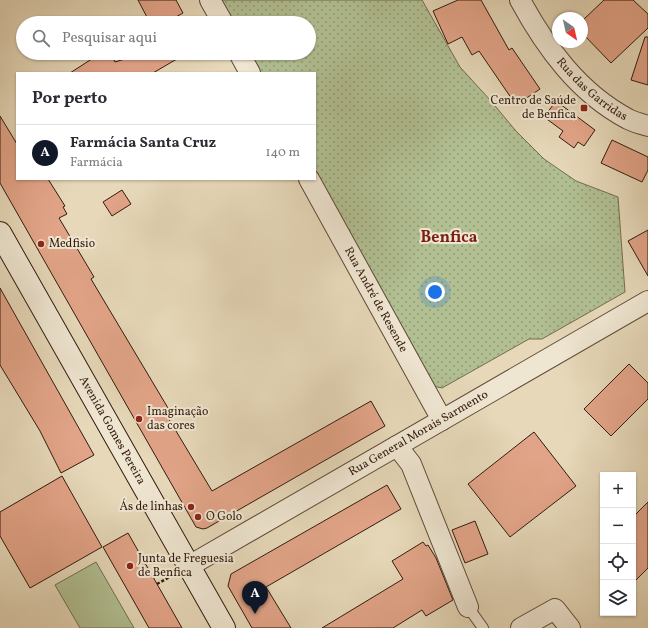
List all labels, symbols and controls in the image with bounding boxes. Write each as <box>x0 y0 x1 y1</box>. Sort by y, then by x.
north arrow <box>552 12 588 48</box>
search box <box>16 16 316 60</box>
icon: search <box>30 27 52 49</box>
text: Pesquisar aqui <box>62 28 157 49</box>
street label: Rua das Garridas <box>552 54 630 125</box>
text: Por perto <box>32 87 107 110</box>
place label: Centro de Saúde de Benfica <box>491 93 576 123</box>
marker: Centro de Saúde de Benfica <box>579 103 589 113</box>
text: Farmácia Santa Cruz <box>70 133 216 154</box>
text: A <box>40 144 50 162</box>
text: 140 m <box>266 144 300 162</box>
text: Farmácia <box>70 154 123 172</box>
district label: Benfica <box>421 227 478 249</box>
place label: Medfisio <box>49 236 95 252</box>
marker: Medfisio <box>36 239 46 249</box>
street label: Rua André de Resende <box>340 244 411 356</box>
your location <box>425 282 445 302</box>
street label: Avenida Gomes Pereira <box>75 373 149 488</box>
street label: Rua General Morais Sarmento <box>346 387 491 480</box>
place label: Imaginação das cores <box>147 404 208 434</box>
marker: Imaginação das cores <box>134 414 144 424</box>
map controls <box>600 472 636 616</box>
button: + <box>600 472 636 508</box>
place label: Ás de linhas <box>120 498 183 515</box>
marker: Ás de linhas <box>186 502 196 512</box>
button: − <box>600 508 636 544</box>
place label: O Golo <box>206 509 242 525</box>
marker: O Golo <box>193 512 203 522</box>
button: locate <box>600 544 636 580</box>
place label: Junta de Freguesia de Benfica <box>138 551 234 581</box>
marker: Junta de Freguesia de Benfica <box>125 561 135 571</box>
button: layers <box>600 580 636 616</box>
pin: A <box>242 581 268 614</box>

